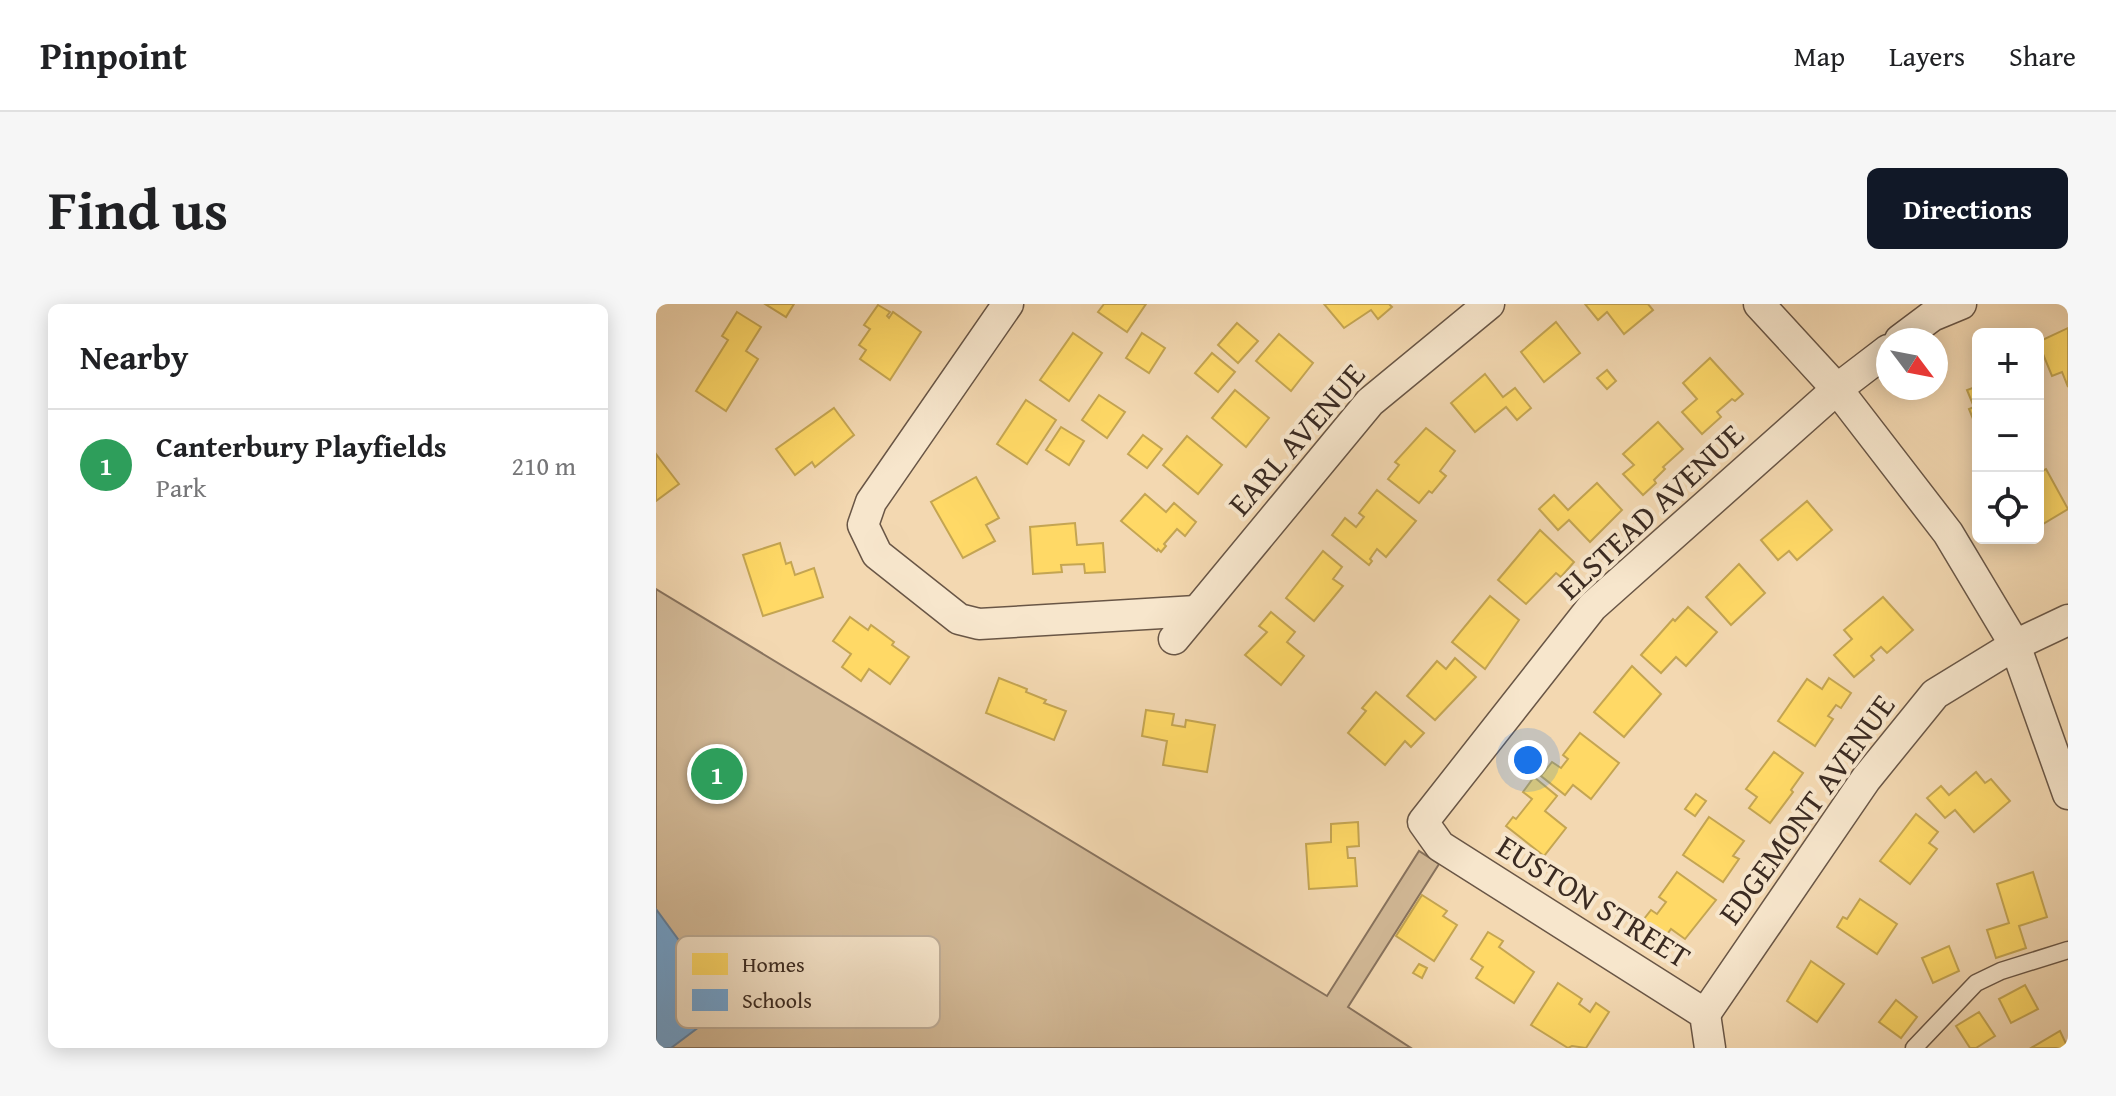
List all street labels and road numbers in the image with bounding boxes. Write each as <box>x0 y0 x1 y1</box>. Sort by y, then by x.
street label: EARL AVENUE <box>1216 352 1376 526</box>
street label: ELSTEAD AVENUE <box>1546 412 1754 610</box>
street label: EDGEMONT AVENUE <box>1706 684 1906 934</box>
street label: EUSTON STREET <box>1488 823 1700 979</box>

